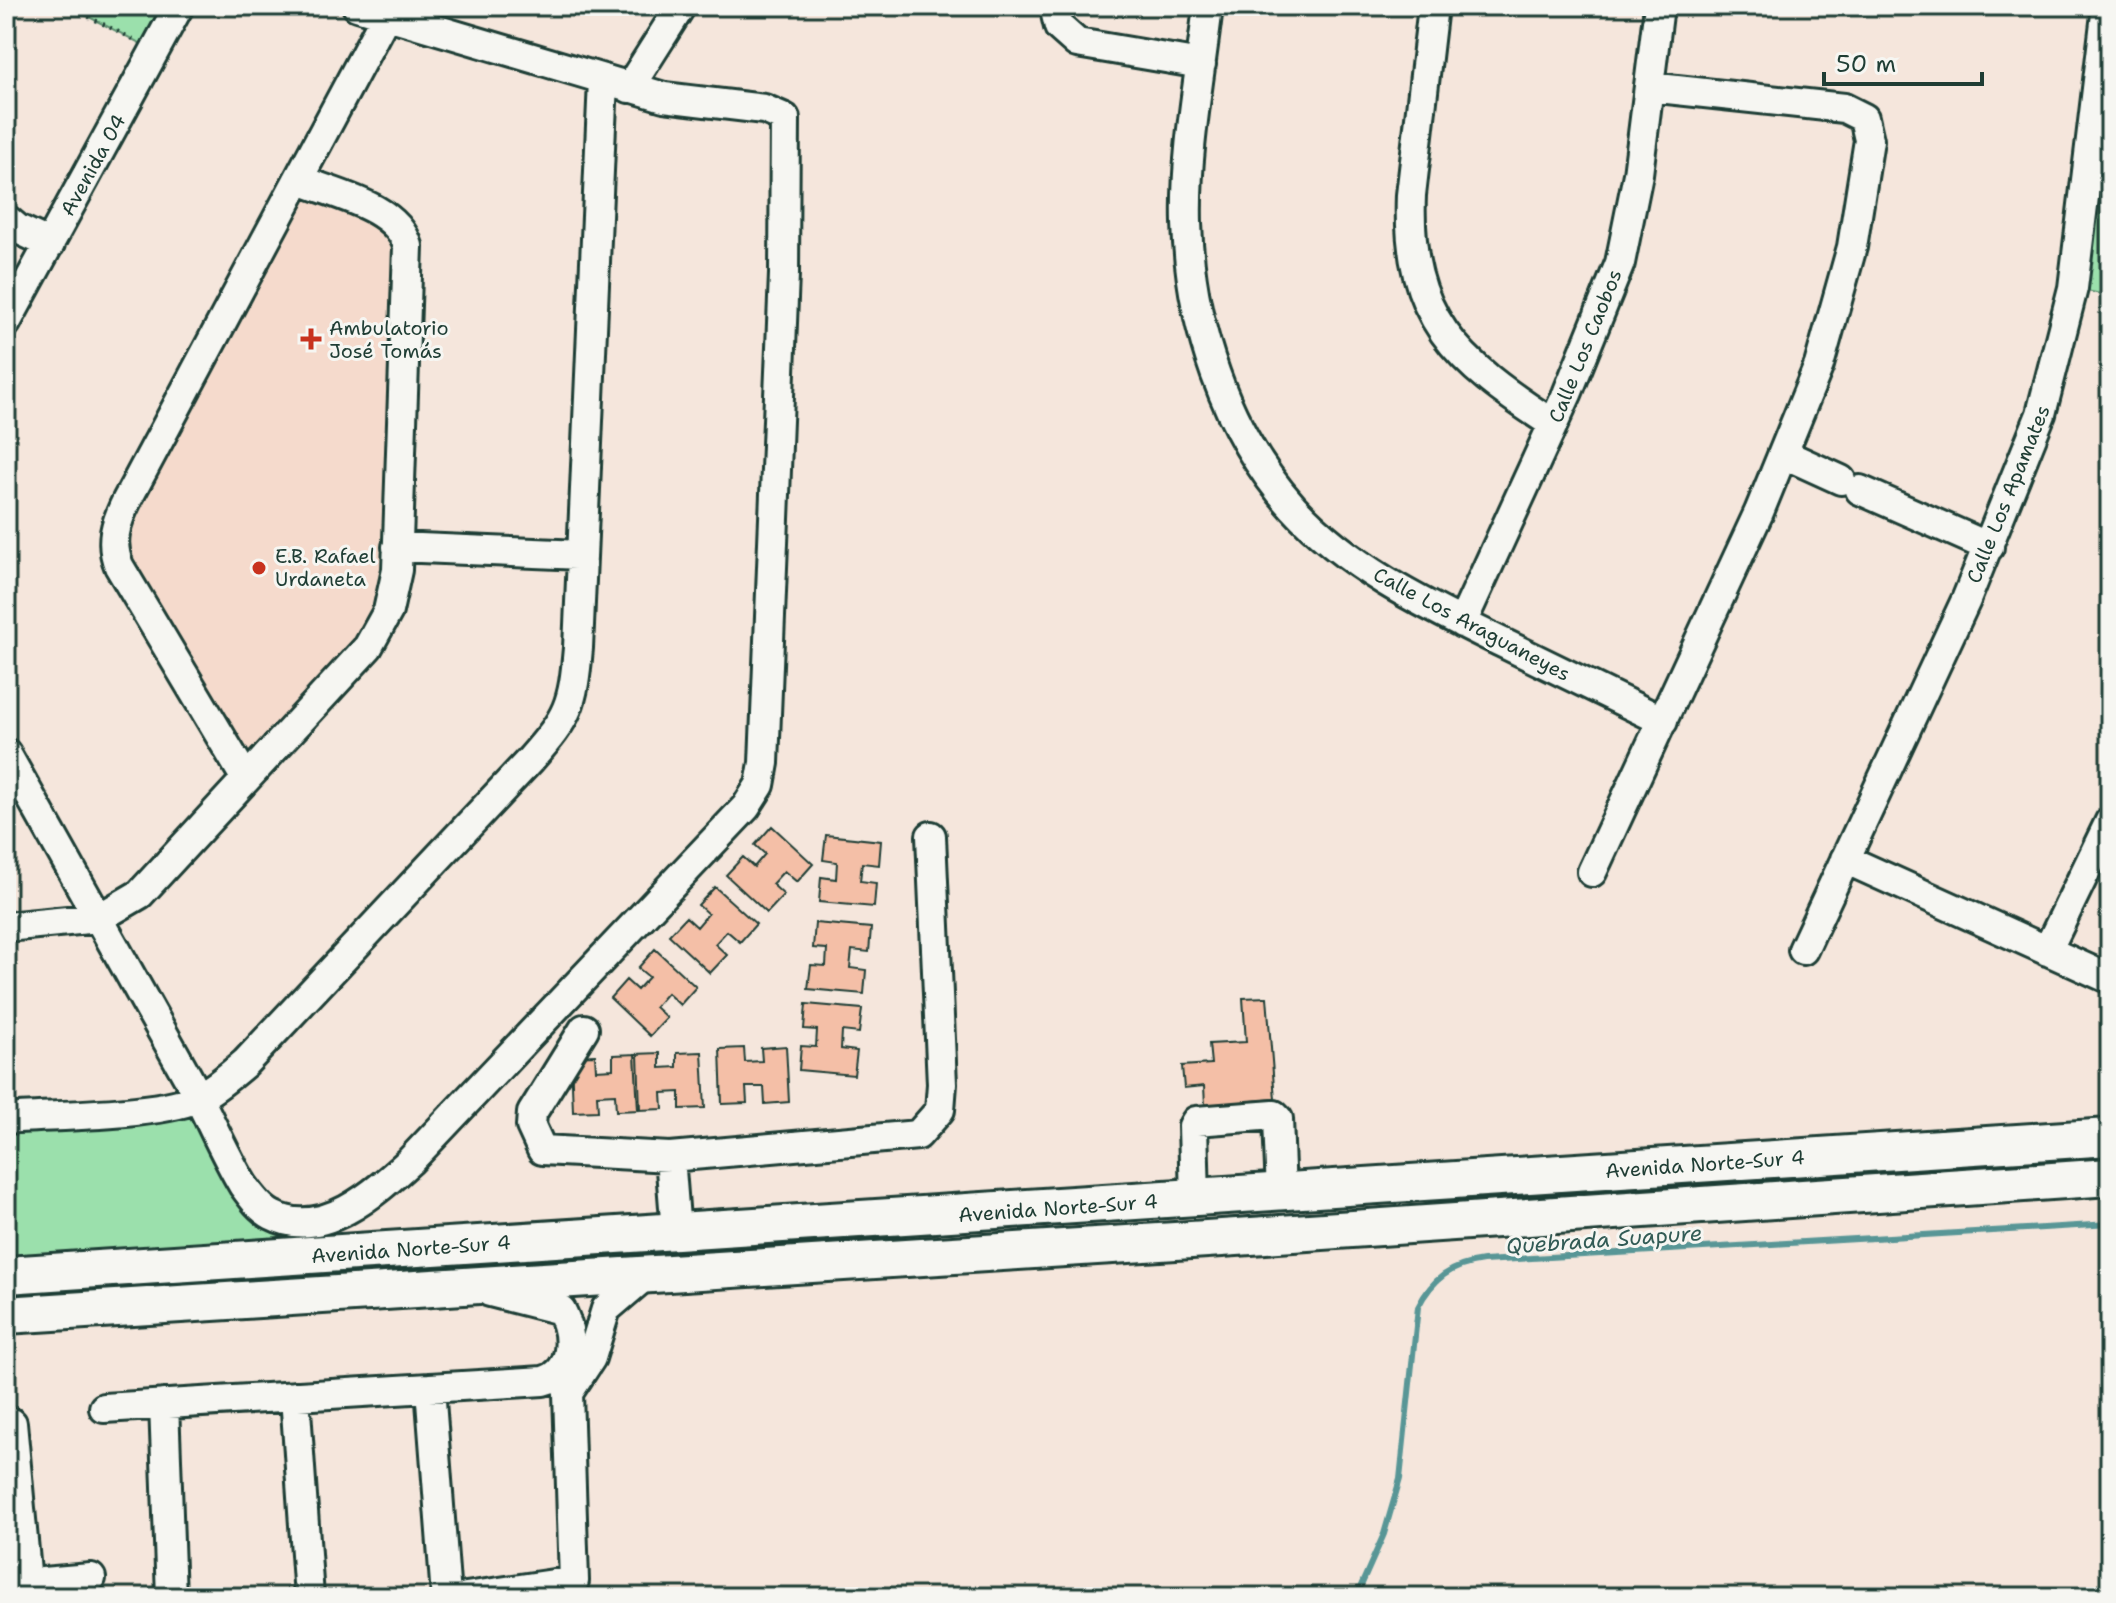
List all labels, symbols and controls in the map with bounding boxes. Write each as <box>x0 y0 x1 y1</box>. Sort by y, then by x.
scale bar <box>1824 36 1982 86</box>
text: 50 m <box>1836 48 1896 80</box>
street label: Avenida 04 <box>54 109 132 221</box>
street label: Calle Los Caobos <box>1542 265 1628 427</box>
place label: Ambulatorio José Tomás <box>329 315 449 364</box>
marker: Ambulatorio José Tomás <box>300 328 322 350</box>
street label: Calle Los Apamates <box>1960 401 2056 587</box>
place label: E.B. Rafael Urdaneta <box>275 543 375 592</box>
marker: E.B. Rafael Urdaneta <box>250 559 268 577</box>
street label: Calle Los Araguaneyes <box>1369 561 1575 687</box>
street label: Avenida Norte-Sur 4 <box>1604 1144 1806 1184</box>
street label: Avenida Norte-Sur 4 <box>957 1188 1159 1228</box>
water label: Quebrada Suapure <box>1505 1218 1703 1261</box>
street label: Avenida Norte-Sur 4 <box>310 1229 512 1269</box>

